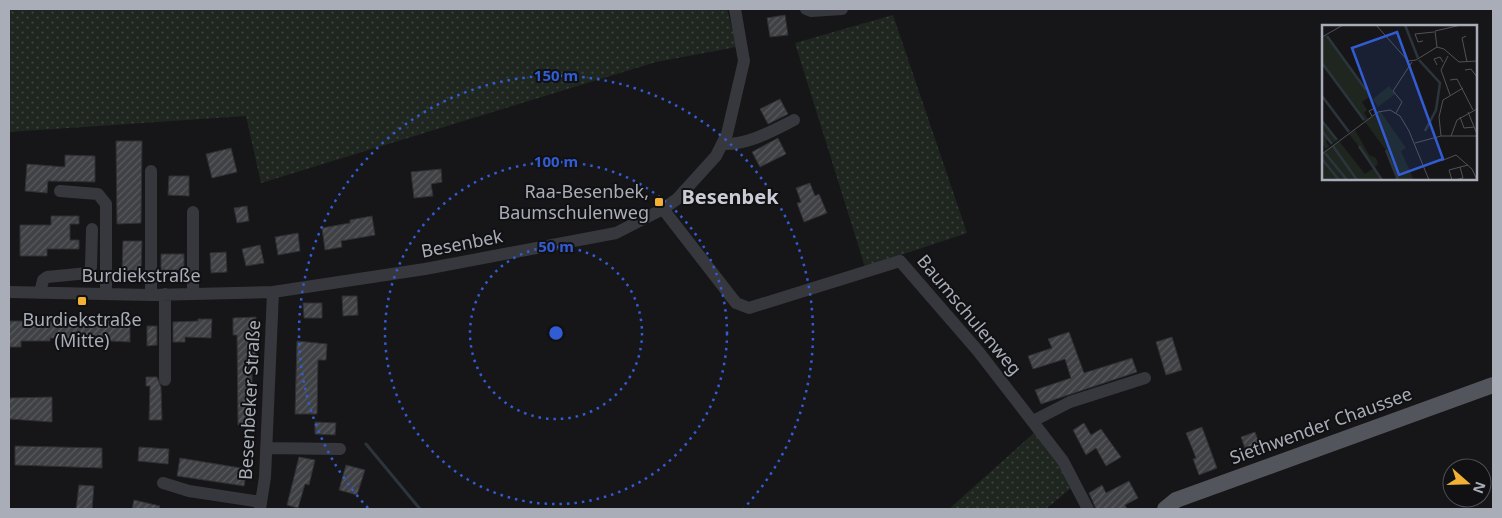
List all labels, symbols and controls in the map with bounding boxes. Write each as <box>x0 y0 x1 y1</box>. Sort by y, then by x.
inset map <box>1322 25 1477 180</box>
text: 150 m <box>534 65 578 85</box>
text: 100 m <box>534 151 578 171</box>
place label: Raa-Besenbek, Baumschulenweg <box>498 179 649 224</box>
district label: Besenbek <box>681 183 779 210</box>
marker: Raa-Besenbek, Baumschulenweg <box>653 196 665 208</box>
street label: Besenbek <box>419 223 505 263</box>
text: 50 m <box>538 236 574 256</box>
street label: Baumschulenweg <box>912 249 1027 380</box>
street label: Burdiekstraße <box>81 263 201 287</box>
marker: Burdiekstraße (Mitte) <box>76 295 88 307</box>
place label: Burdiekstraße (Mitte) <box>22 307 142 352</box>
street label: Besenbeker Straße <box>233 319 265 480</box>
centre of rings <box>547 324 565 342</box>
street label: Siethwender Chaussee <box>1226 381 1415 469</box>
north arrow <box>1442 458 1492 508</box>
text: N <box>1469 479 1491 496</box>

